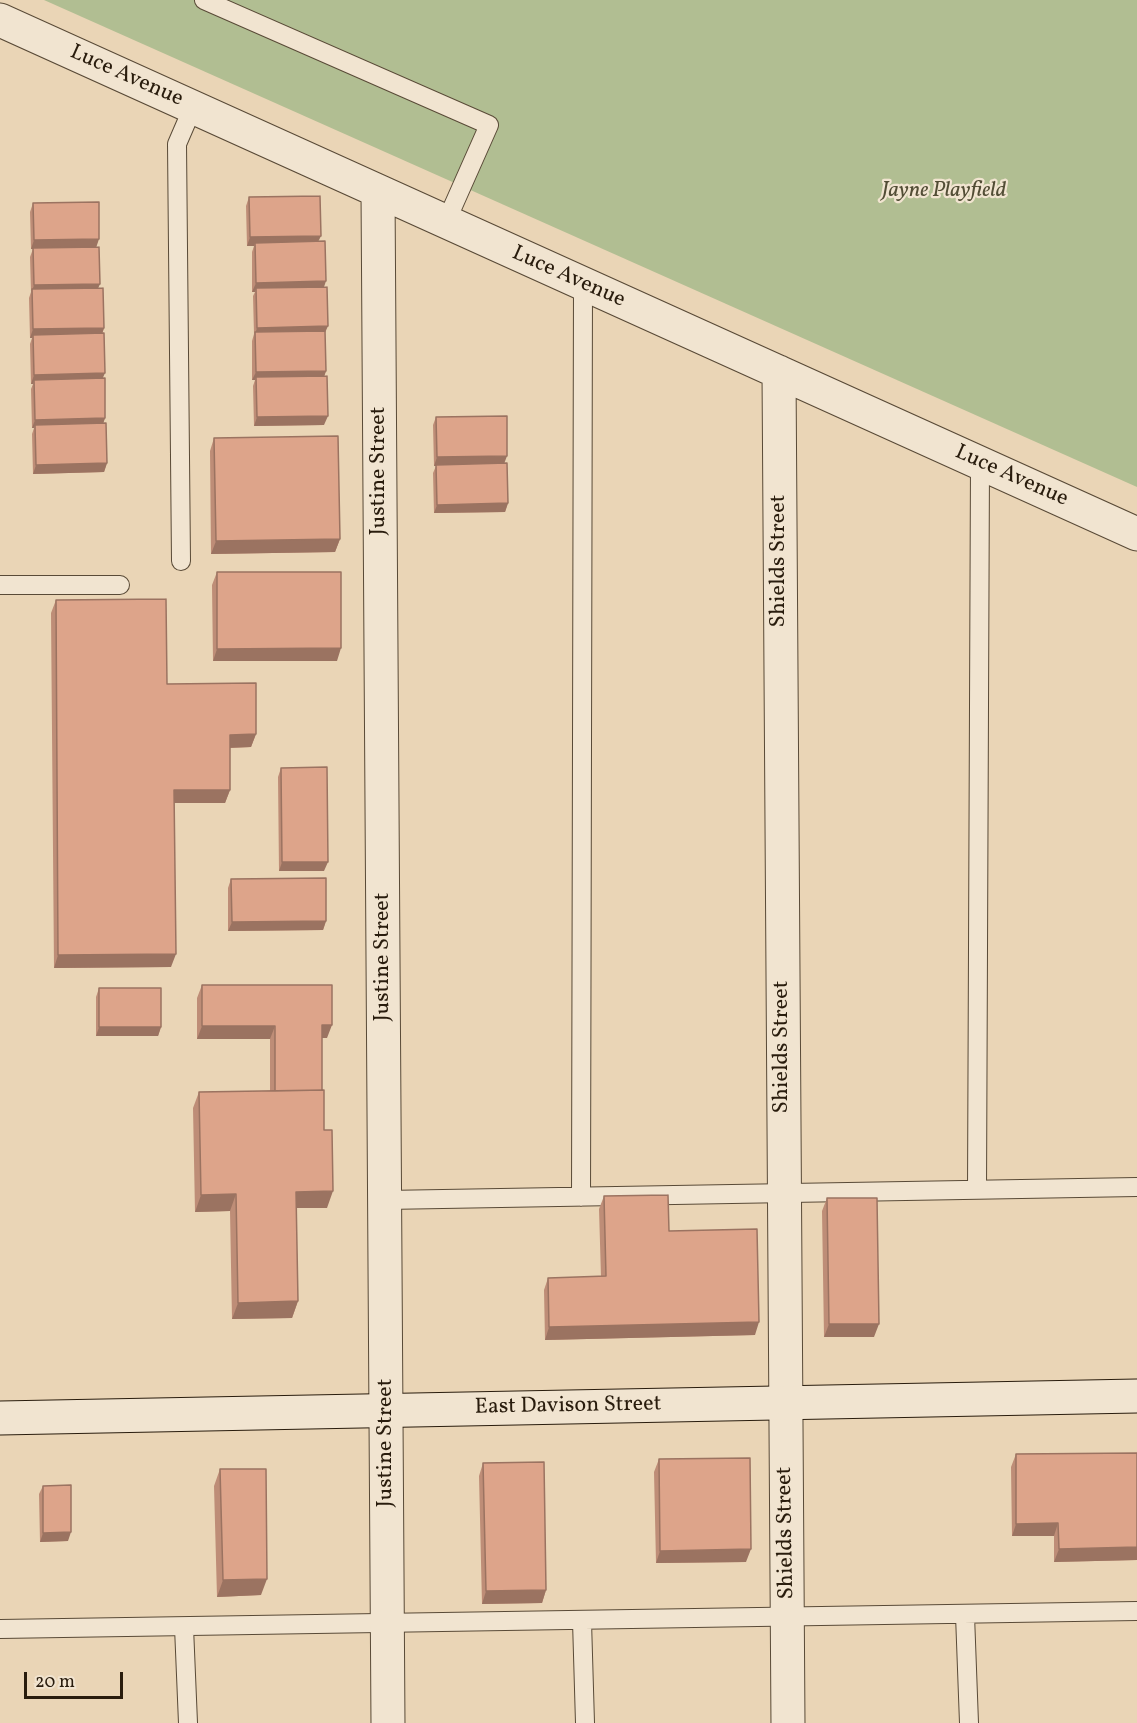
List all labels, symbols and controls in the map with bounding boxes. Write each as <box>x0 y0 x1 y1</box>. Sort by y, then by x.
street label: Luce Avenue <box>65 40 187 114</box>
park label: Jayne Playfield <box>882 179 1006 205</box>
street label: Luce Avenue <box>507 241 629 315</box>
street label: Justine Street <box>367 406 393 536</box>
street label: Luce Avenue <box>950 440 1072 514</box>
street label: Shields Street <box>767 495 793 627</box>
street label: Justine Street <box>371 892 397 1022</box>
street label: Shields Street <box>770 981 796 1113</box>
street label: Justine Street <box>374 1378 400 1508</box>
street label: East Davison Street <box>474 1392 662 1422</box>
street label: Shields Street <box>773 1466 801 1600</box>
scale bar <box>27 1660 126 1698</box>
text: 20 m <box>35 1670 75 1695</box>

